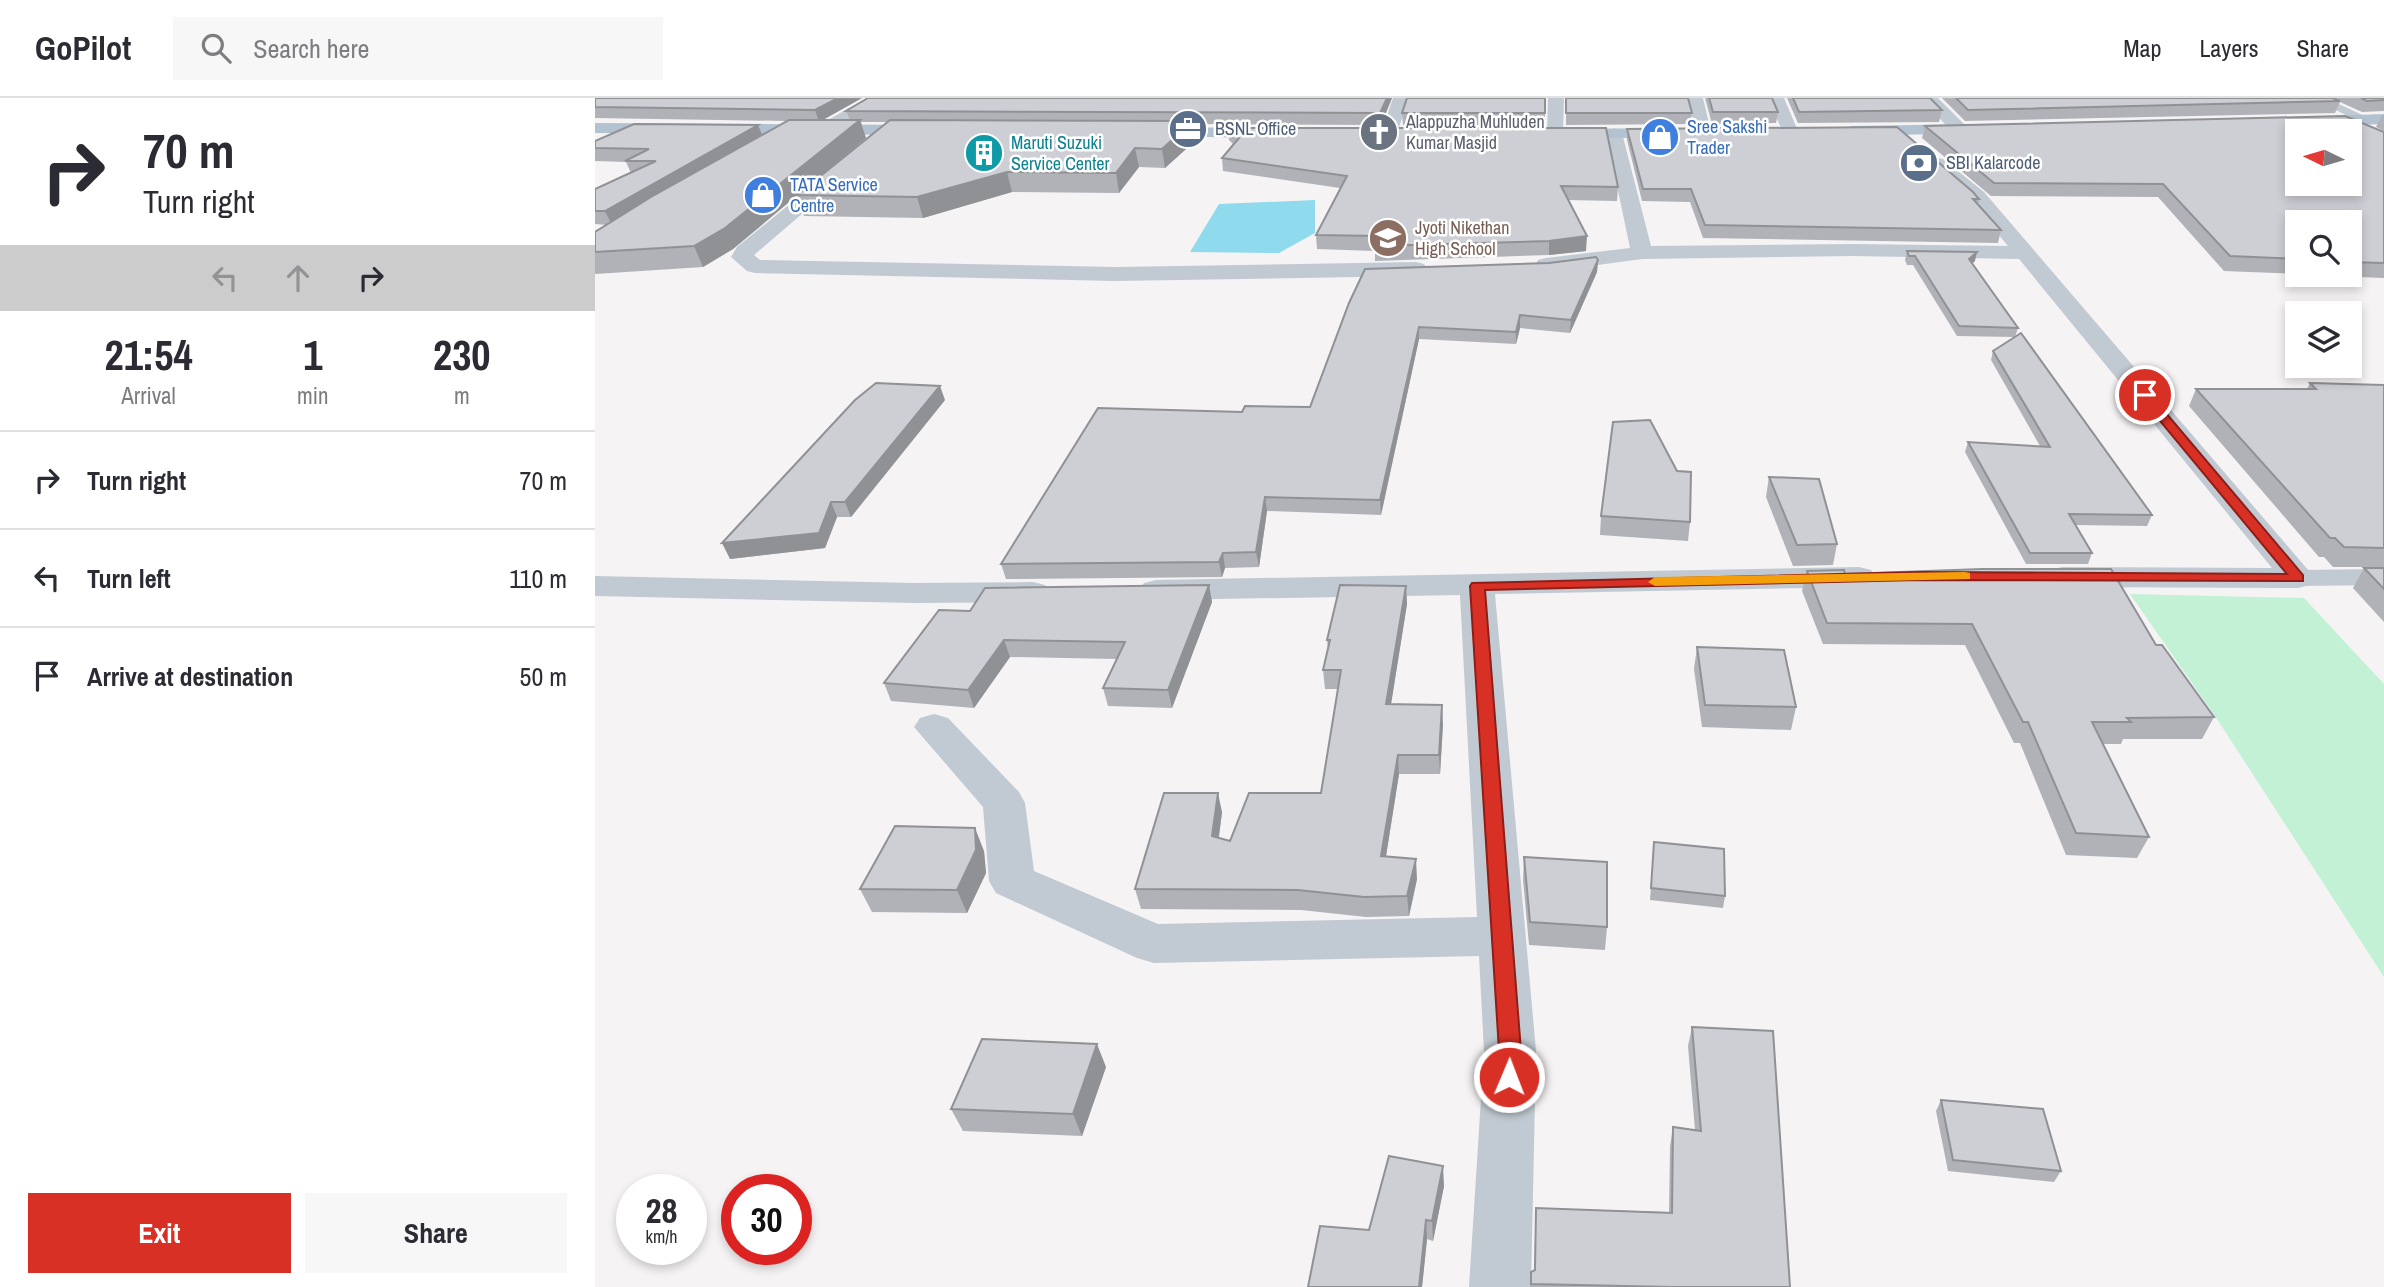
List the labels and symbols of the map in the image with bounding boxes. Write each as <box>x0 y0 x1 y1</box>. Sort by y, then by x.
office icon: BSNL Office <box>1167 108 1209 150</box>
place label: Alappuzha Muhluden Kumar Masjid <box>1405 109 1545 155</box>
church icon: Alappuzha Muhluden Kumar Masjid <box>1358 111 1400 153</box>
place label: Sree Sakshi Trader <box>1687 114 1767 160</box>
place label: BSNL Office <box>1215 116 1296 141</box>
shop icon: Sree Sakshi Trader <box>1639 116 1681 158</box>
north arrow <box>2285 119 2363 196</box>
place label: Maruti Suzuki Service Center <box>1011 130 1110 176</box>
building icon: Maruti Suzuki Service Center <box>963 132 1005 174</box>
bank icon: SBI Kalarcode <box>1898 142 1940 184</box>
place label: SBI Kalarcode <box>1946 150 2040 175</box>
place label: TATA Service Centre <box>790 172 878 218</box>
shop icon: TATA Service Centre <box>742 174 784 216</box>
place label: Jyoti Nikethan High School <box>1415 215 1509 261</box>
school or university icon: Jyoti Nikethan High School <box>1367 217 1409 259</box>
pin <box>2115 365 2175 425</box>
position arrow <box>1472 1040 1546 1114</box>
speed limit sign: 30 <box>721 1174 812 1265</box>

